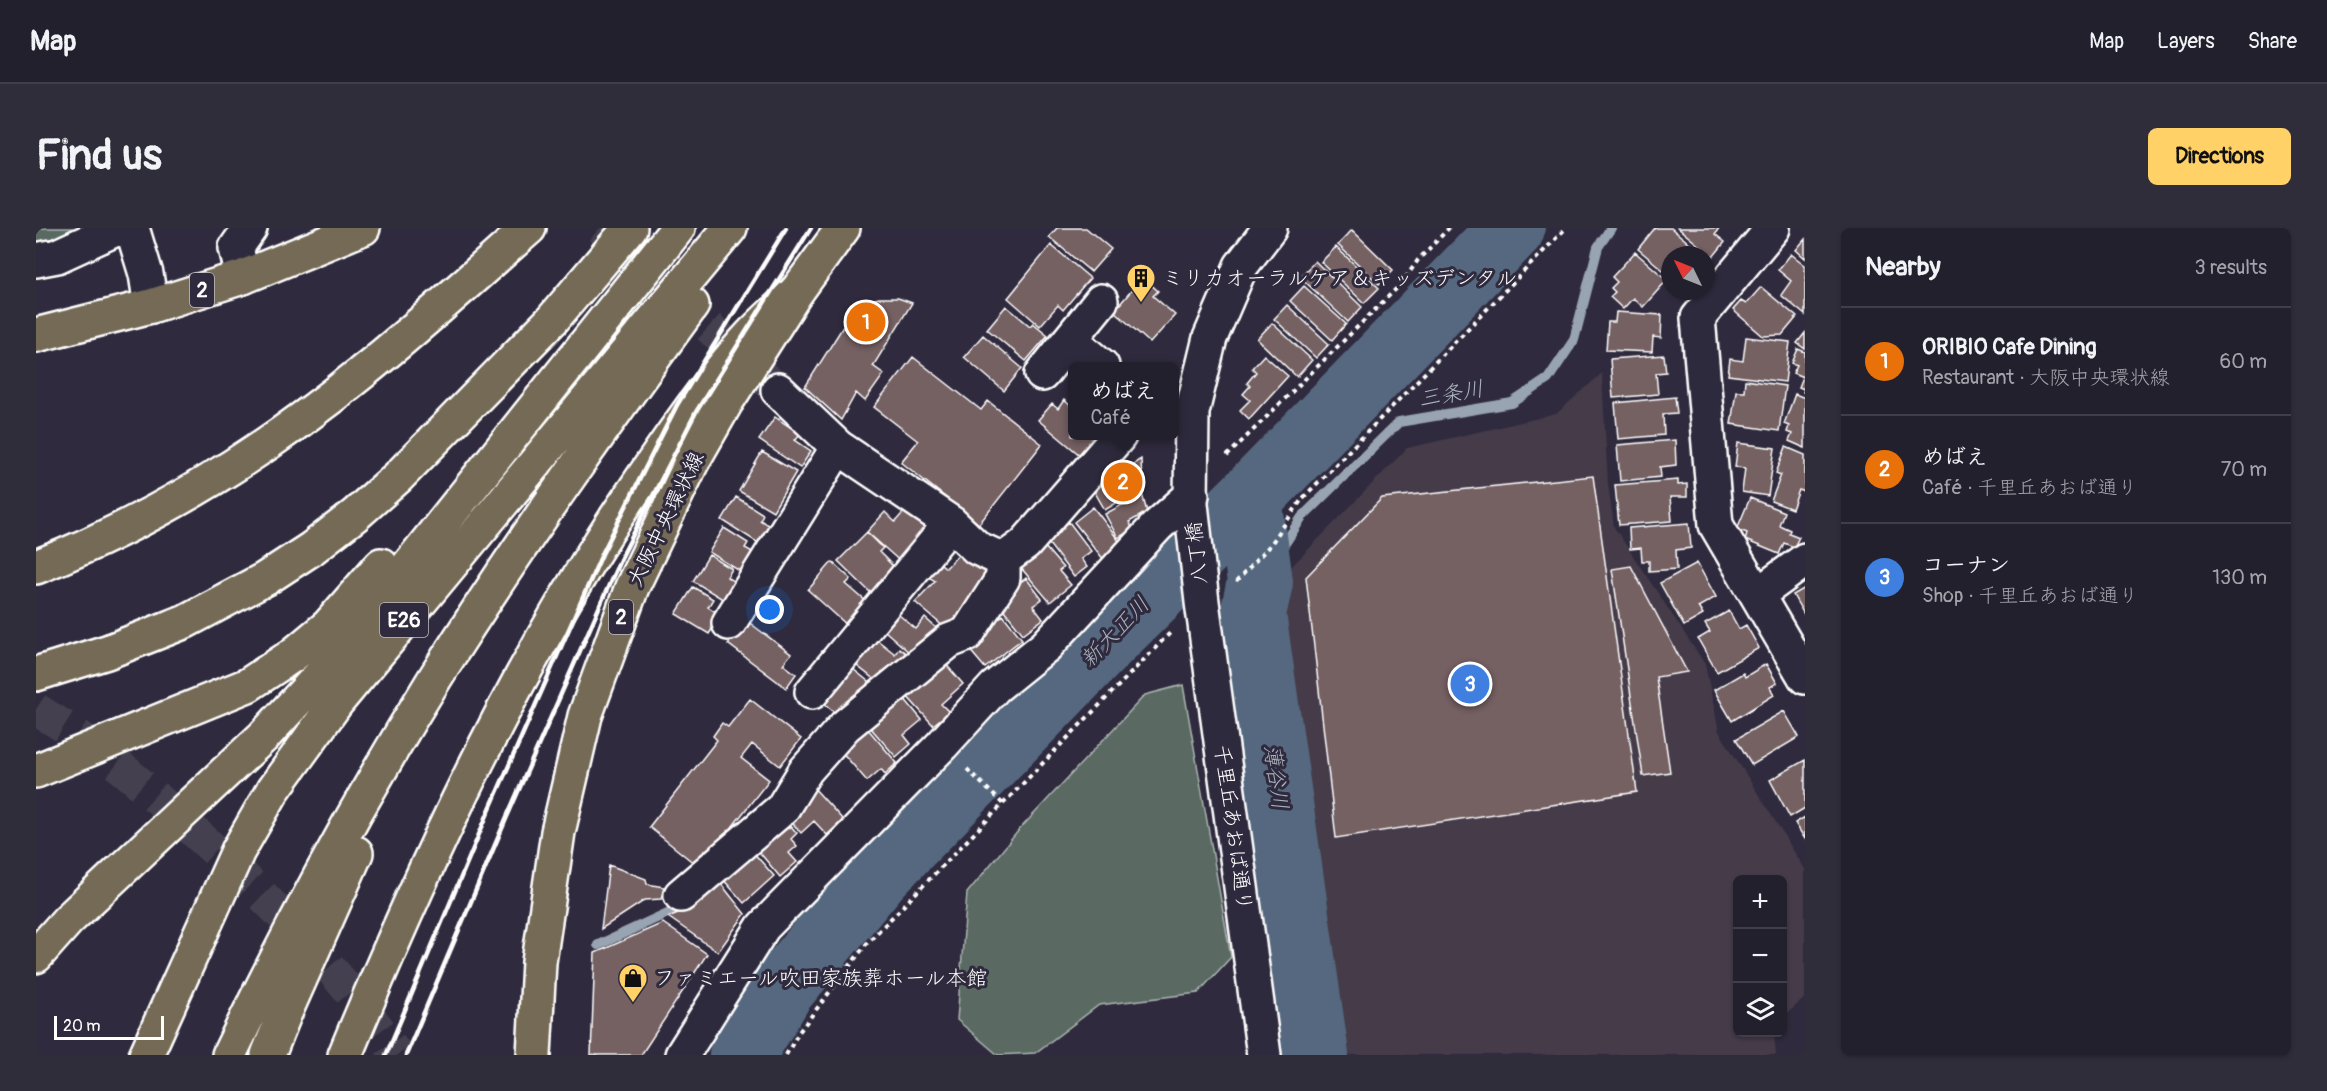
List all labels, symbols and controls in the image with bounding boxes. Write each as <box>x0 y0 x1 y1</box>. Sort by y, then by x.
text: Map <box>30 24 76 59</box>
text: Map <box>2089 28 2124 55</box>
text: Layers <box>2157 28 2215 55</box>
text: Share <box>2248 28 2297 55</box>
button: Directions <box>2148 128 2291 185</box>
text: Find us <box>36 130 162 182</box>
north arrow <box>1661 246 1715 300</box>
text: Nearby <box>1865 251 1941 283</box>
text: 3 results <box>2195 255 2267 280</box>
building icon: ミリカオーラルケア＆キッズデンタル <box>1125 262 1157 304</box>
place label: ミリカオーラルケア＆キッズデンタル <box>1162 265 1517 292</box>
road number: 2 <box>190 273 214 307</box>
pin: 1 <box>846 300 886 344</box>
text: ORIBIO Cafe Dining <box>1922 333 2097 361</box>
text: 1 <box>1881 349 1888 374</box>
text: 60 m <box>2220 349 2267 374</box>
popup <box>1068 362 1179 440</box>
text: Restaurant · 大阪中央環状線 <box>1922 365 2170 390</box>
water label: 三条川 <box>1416 374 1486 414</box>
text: めばえ <box>1090 377 1157 405</box>
text: Café <box>1090 405 1131 430</box>
text: めばえ <box>1922 443 1988 471</box>
street label: 大阪中央環状線 <box>622 447 710 591</box>
text: 2 <box>1879 457 1890 482</box>
text: 70 m <box>2221 457 2267 482</box>
pin: 2 <box>1104 460 1142 504</box>
text: Café · 千里丘あおば通り <box>1922 475 2138 500</box>
street label: 八丁橋 <box>1180 520 1214 586</box>
text: コーナン <box>1922 551 2010 579</box>
text: 3 <box>1879 565 1890 590</box>
text: 130 m <box>2212 565 2267 590</box>
text: Shop · 千里丘あおば通り <box>1922 583 2139 608</box>
water label: 新大正川 <box>1074 591 1156 673</box>
your location <box>755 595 784 624</box>
road number: 2 <box>609 600 633 634</box>
road number: E26 <box>380 603 428 637</box>
pin: 3 <box>1450 662 1490 706</box>
water label: 薄谷川 <box>1258 742 1294 812</box>
street label: 千里丘あおば通り <box>1208 743 1258 913</box>
map controls <box>1733 875 1787 1037</box>
button: + <box>1733 875 1787 929</box>
button: − <box>1733 929 1787 983</box>
shop icon: ファミエール吹田家族葬ホール本館 <box>617 962 649 1004</box>
place label: ファミエール吹田家族葬ホール本館 <box>654 965 987 992</box>
button: layers <box>1733 983 1787 1037</box>
scale bar <box>54 1013 164 1040</box>
text: 20 m <box>63 1016 101 1036</box>

